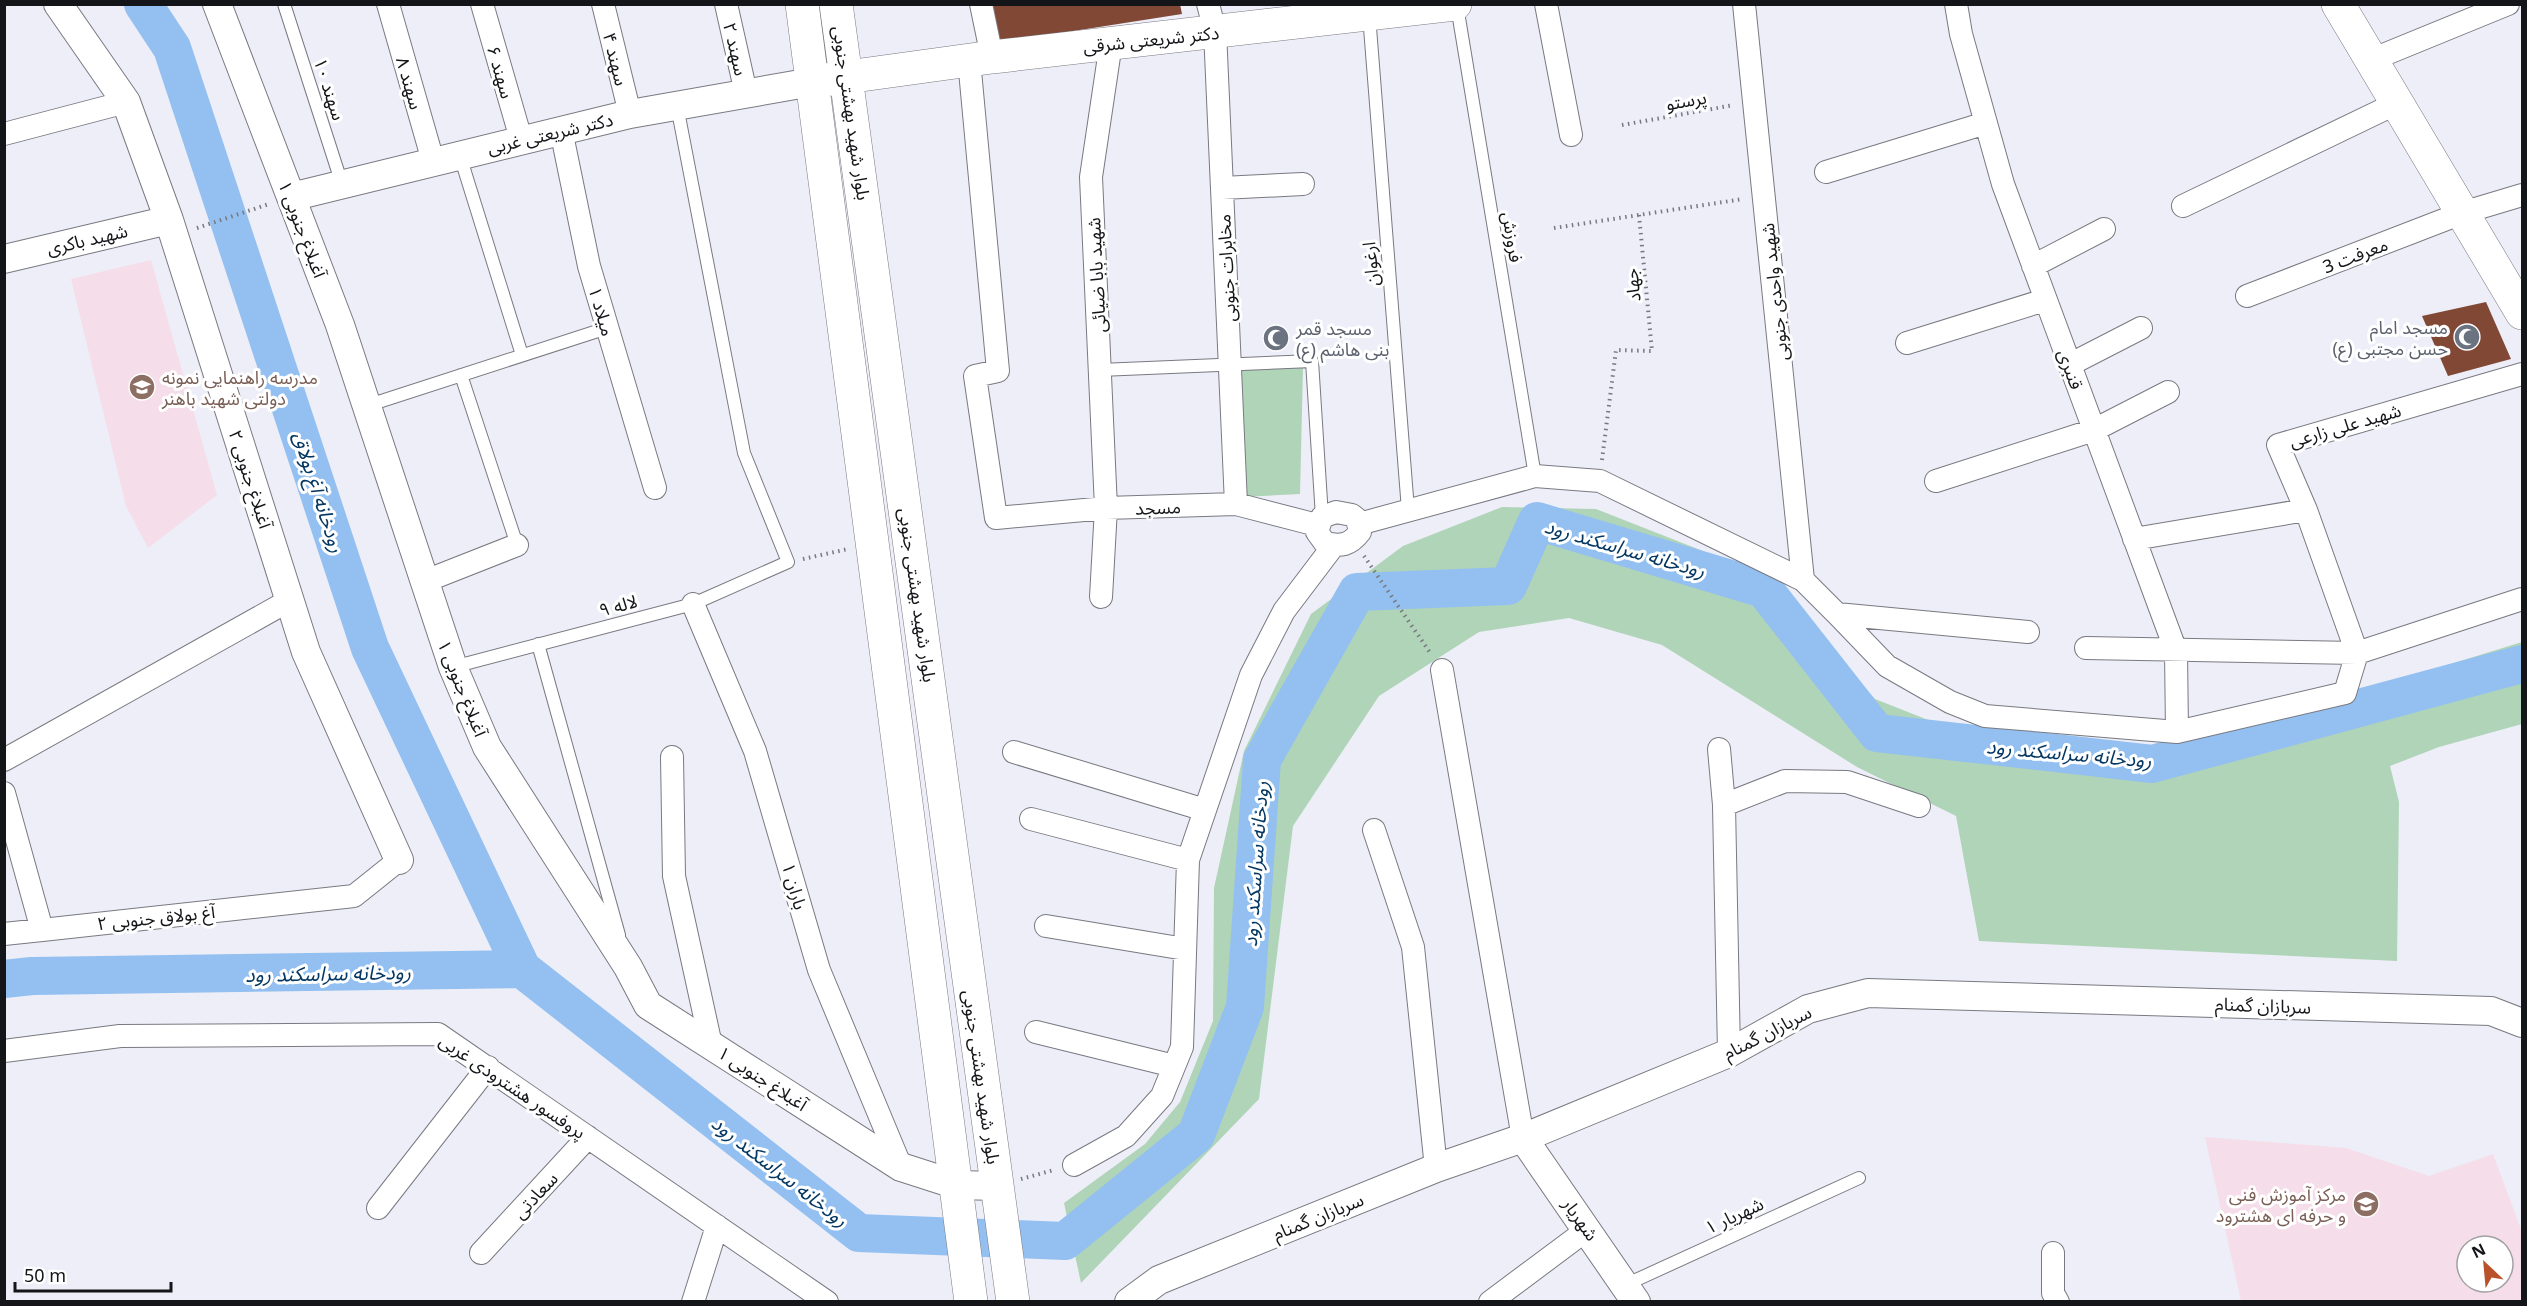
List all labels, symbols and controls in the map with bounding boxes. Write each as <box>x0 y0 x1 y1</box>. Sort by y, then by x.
street label: سهند ۲ <box>718 20 754 78</box>
street label: دکتر شریعتی شرقی <box>1082 20 1220 58</box>
street label: بلوار شهید بهشتی جنوبی <box>828 24 876 202</box>
street label: سهند ۴ <box>598 30 634 88</box>
street label: سهند ۶ <box>482 43 520 101</box>
street label: سهند ۸ <box>391 54 429 112</box>
street label: سهند ۱۰ <box>309 55 351 123</box>
street label: پرستو <box>1664 85 1708 116</box>
street label: دکتر شریعتی غربی <box>485 107 615 159</box>
street label: آغبلاغ جنوبی ۱ <box>271 177 333 283</box>
street label: فروزش <box>1497 210 1529 264</box>
street label: مخابرات جنوبی <box>1211 214 1241 322</box>
street label: شهيد بابا ضيائی <box>1081 217 1111 333</box>
street label: شهید باکری <box>44 218 130 260</box>
street label: شهید واحدی جنوبی <box>1755 222 1793 362</box>
street label: معرفت 3 <box>2319 232 2391 278</box>
street label: ارغوان <box>1356 241 1384 287</box>
street label: جهاد <box>1618 267 1646 303</box>
street label: میلاد ۱ <box>584 283 620 339</box>
place label: مسجد امام حسن مجتبی (ع) <box>2333 315 2448 363</box>
place label: مسجد قمر بنی هاشم (ع) <box>1295 316 1389 364</box>
mosque icon: مسجد امام حسن مجتبی (ع) <box>2452 322 2482 352</box>
mosque icon: مسجد قمر بنی هاشم (ع) <box>1261 323 1291 353</box>
street label: قنبری <box>2053 346 2089 392</box>
place label: مدرسه راهنمایی نمونه دولتی شهید باهنر <box>161 365 318 410</box>
school or university icon: مدرسه راهنمایی نمونه دولتی شهید باهنر <box>127 372 157 402</box>
street label: شهيد علی زارعی <box>2286 398 2404 452</box>
street label: آغبلاغ جنوبی ۲ <box>221 427 278 533</box>
water label: رودخانه آغ بولاق <box>285 428 351 557</box>
street label: مسجد <box>1135 494 1181 520</box>
street label: بلوار شهید بهشتی جنوبی <box>894 506 942 684</box>
water label: رودخانه سراسکند رود <box>1542 512 1708 584</box>
street label: لاله ۹ <box>596 588 640 622</box>
street label: آغبلاغ جنوبی ۱ <box>430 636 494 742</box>
water label: رودخانه سراسکند رود <box>1985 732 2153 774</box>
water label: رودخانه سراسکند رود <box>1236 780 1274 948</box>
street label: باران ۱ <box>777 860 813 912</box>
street label: آغ بولاق جنوبی ۲ <box>96 899 217 938</box>
water label: رودخانه سراسکند رود <box>245 958 411 988</box>
street label: بلوار شهید بهشتی جنوبی <box>958 988 1006 1166</box>
street label: سربازان گمنام <box>2214 991 2311 1022</box>
street label: سربازان گمنام <box>1719 999 1817 1067</box>
street label: پروفسور هشترودی غربی <box>435 1028 591 1144</box>
street label: آغبلاغ جنوبی ۱ <box>712 1040 813 1119</box>
water label: رودخانه سراسکند رود <box>706 1109 854 1233</box>
street label: سعادتی <box>507 1166 563 1224</box>
place label: مرکز آموزش فنی و حرفه ای هشترود <box>2216 1182 2346 1227</box>
street label: سربازان گمنام <box>1269 1187 1368 1248</box>
school or university icon: مرکز آموزش فنی و حرفه ای هشترود <box>2351 1189 2381 1219</box>
street label: شهریار ۱ <box>1701 1191 1767 1239</box>
street label: شهریار <box>1557 1192 1604 1245</box>
north arrow <box>2455 1234 2515 1294</box>
text: N <box>2468 1238 2489 1263</box>
scale bar <box>15 1255 171 1293</box>
text: 50 m <box>24 1263 66 1287</box>

